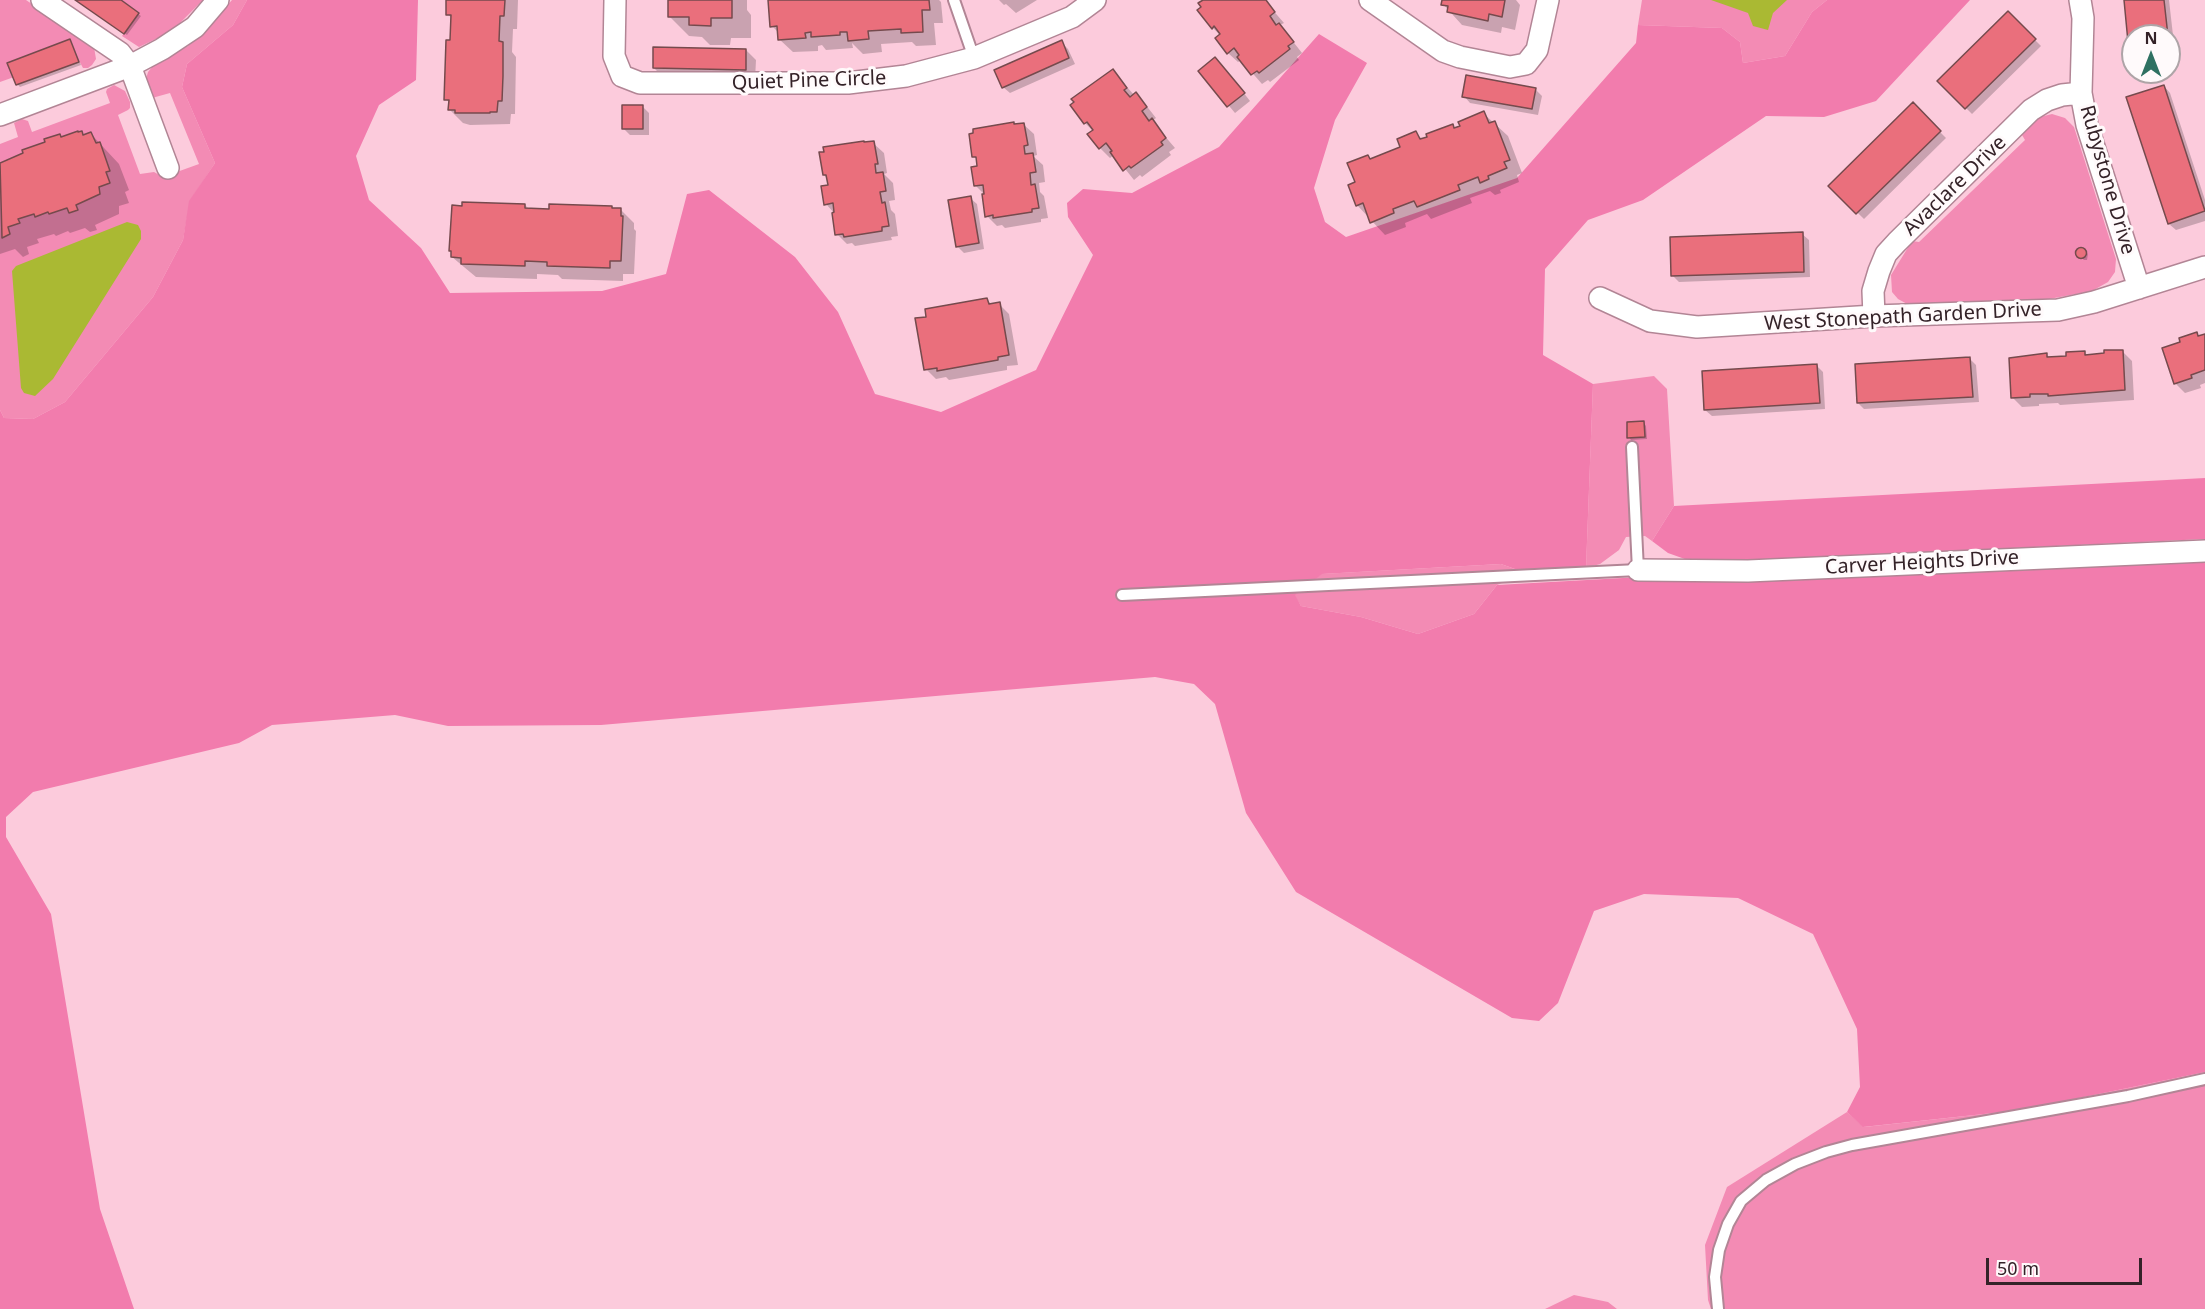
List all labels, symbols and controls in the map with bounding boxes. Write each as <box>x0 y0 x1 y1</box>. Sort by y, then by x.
north arrow <box>2121 24 2181 84</box>
text: N <box>2144 27 2158 49</box>
street label: Quiet Pine Circle <box>731 66 887 96</box>
street label: Rubystone Drive <box>2074 103 2140 257</box>
street label: Avaclare Drive <box>1898 131 2012 241</box>
street label: West Stonepath Garden Drive <box>1764 298 2042 336</box>
street label: Carver Heights Drive <box>1824 546 2020 580</box>
scale bar <box>1989 1246 2145 1284</box>
text: 50 m <box>1997 1256 2039 1280</box>

